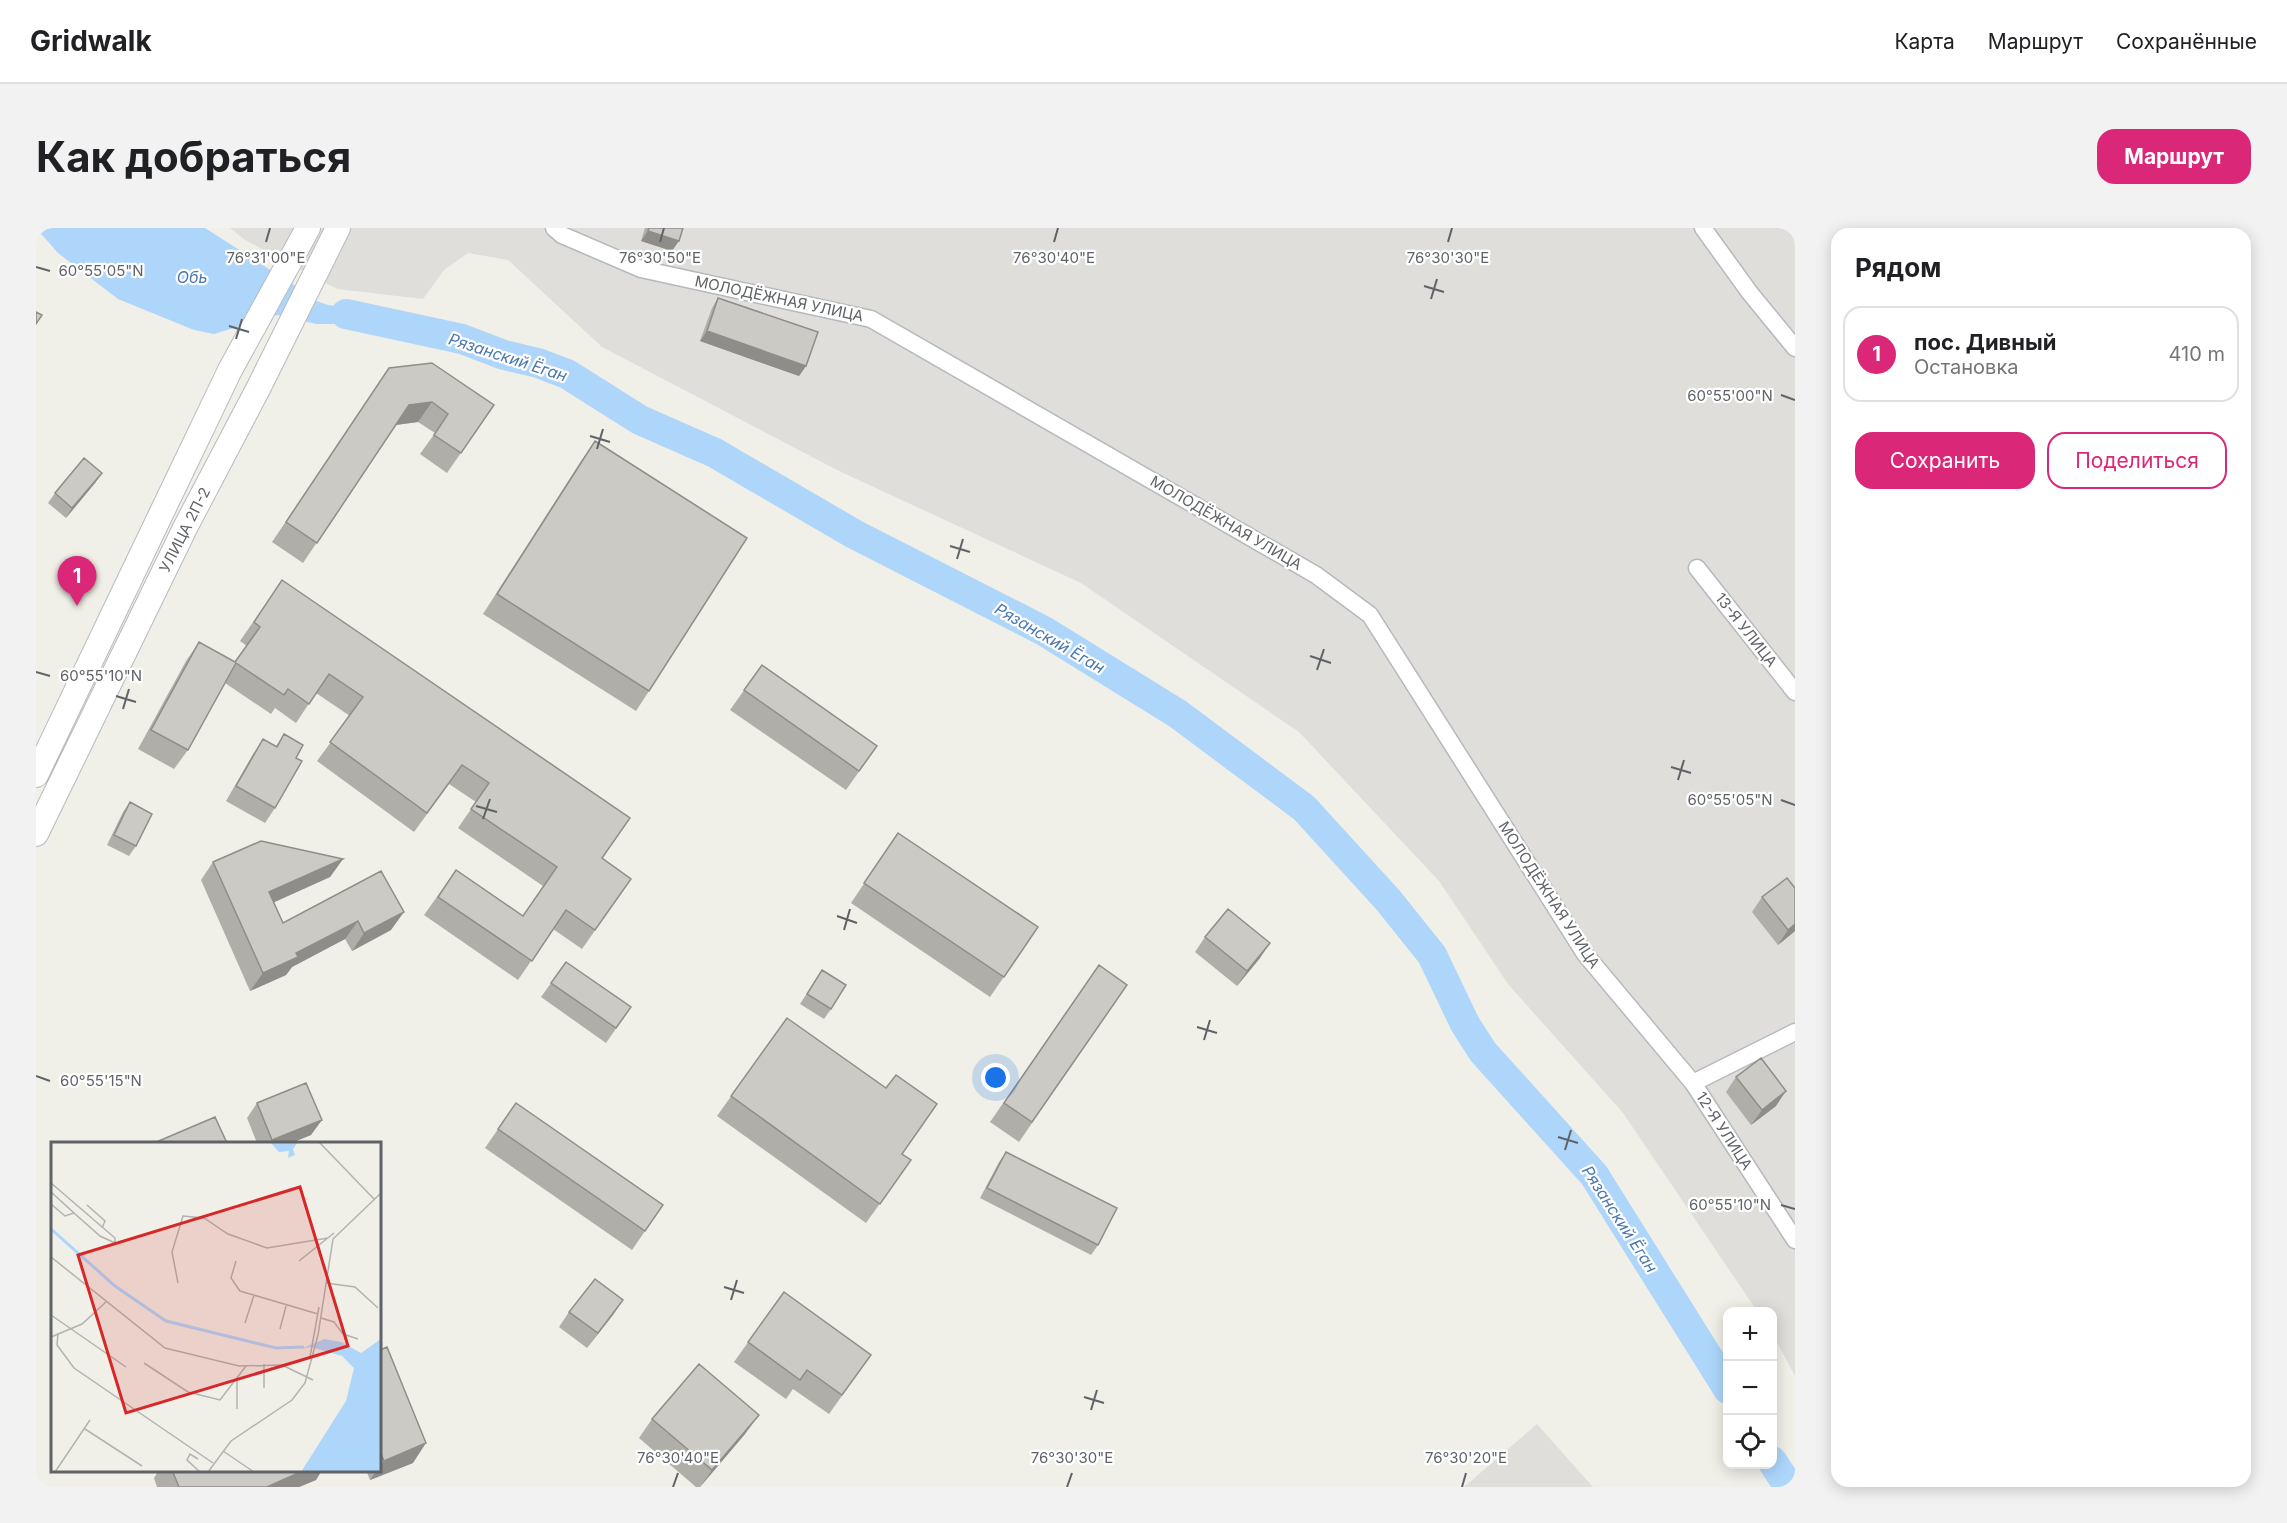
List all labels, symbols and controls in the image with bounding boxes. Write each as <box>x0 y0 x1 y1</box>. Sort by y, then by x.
text: Gridwalk <box>30 24 152 58</box>
text: Карта <box>1894 29 1955 54</box>
text: Маршрут <box>1988 29 2083 54</box>
text: Сохранённые <box>2116 29 2257 54</box>
button: Маршрут <box>2097 129 2251 184</box>
text: Как добраться <box>36 131 351 182</box>
text: 76°31'00"E <box>226 248 306 267</box>
text: 76°30'50"E <box>619 248 701 267</box>
text: 76°30'40"E <box>1013 248 1095 267</box>
text: 76°30'30"E <box>1407 248 1489 267</box>
text: Рядом <box>1855 252 1941 283</box>
text: 60°55'05"N <box>58 261 144 280</box>
water label: Обь <box>177 267 207 287</box>
street label: МОЛОДЁЖНАЯ УЛИЦА <box>693 271 865 326</box>
water label: Рязанский Ёган <box>446 328 570 386</box>
text: пос. Дивный <box>1914 329 2056 355</box>
text: 1 <box>1872 342 1881 366</box>
text: 410 m <box>2169 342 2225 366</box>
text: Остановка <box>1914 355 2018 379</box>
text: 60°55'00"N <box>1687 386 1773 405</box>
button: Сохранить <box>1855 432 2035 489</box>
button: Поделиться <box>2047 432 2227 489</box>
street label: МОЛОДЁЖНАЯ УЛИЦА <box>1147 471 1305 574</box>
street label: УЛИЦА 2П-2 <box>155 484 214 576</box>
pin: 1 <box>58 556 96 606</box>
street label: 13-Я УЛИЦА <box>1711 589 1781 671</box>
water label: Рязанский Ёган <box>992 598 1108 678</box>
text: 60°55'10"N <box>60 666 142 685</box>
text: 60°55'05"N <box>1687 790 1773 809</box>
street label: МОЛОДЁЖНАЯ УЛИЦА <box>1495 817 1604 972</box>
your location <box>981 1063 1010 1092</box>
text: 60°55'15"N <box>60 1071 142 1090</box>
street label: 12-Я УЛИЦА <box>1692 1088 1757 1173</box>
inset map <box>51 1142 381 1472</box>
water label: Рязанский Ёган <box>1578 1162 1662 1276</box>
text: 60°55'10"N <box>1689 1195 1771 1214</box>
map controls <box>1723 1307 1777 1469</box>
button: + <box>1723 1307 1777 1361</box>
button: − <box>1723 1361 1777 1415</box>
button: locate <box>1723 1415 1777 1469</box>
text: 76°30'40"E <box>637 1448 719 1467</box>
text: 76°30'30"E <box>1031 1448 1113 1467</box>
text: 76°30'20"E <box>1425 1448 1507 1467</box>

